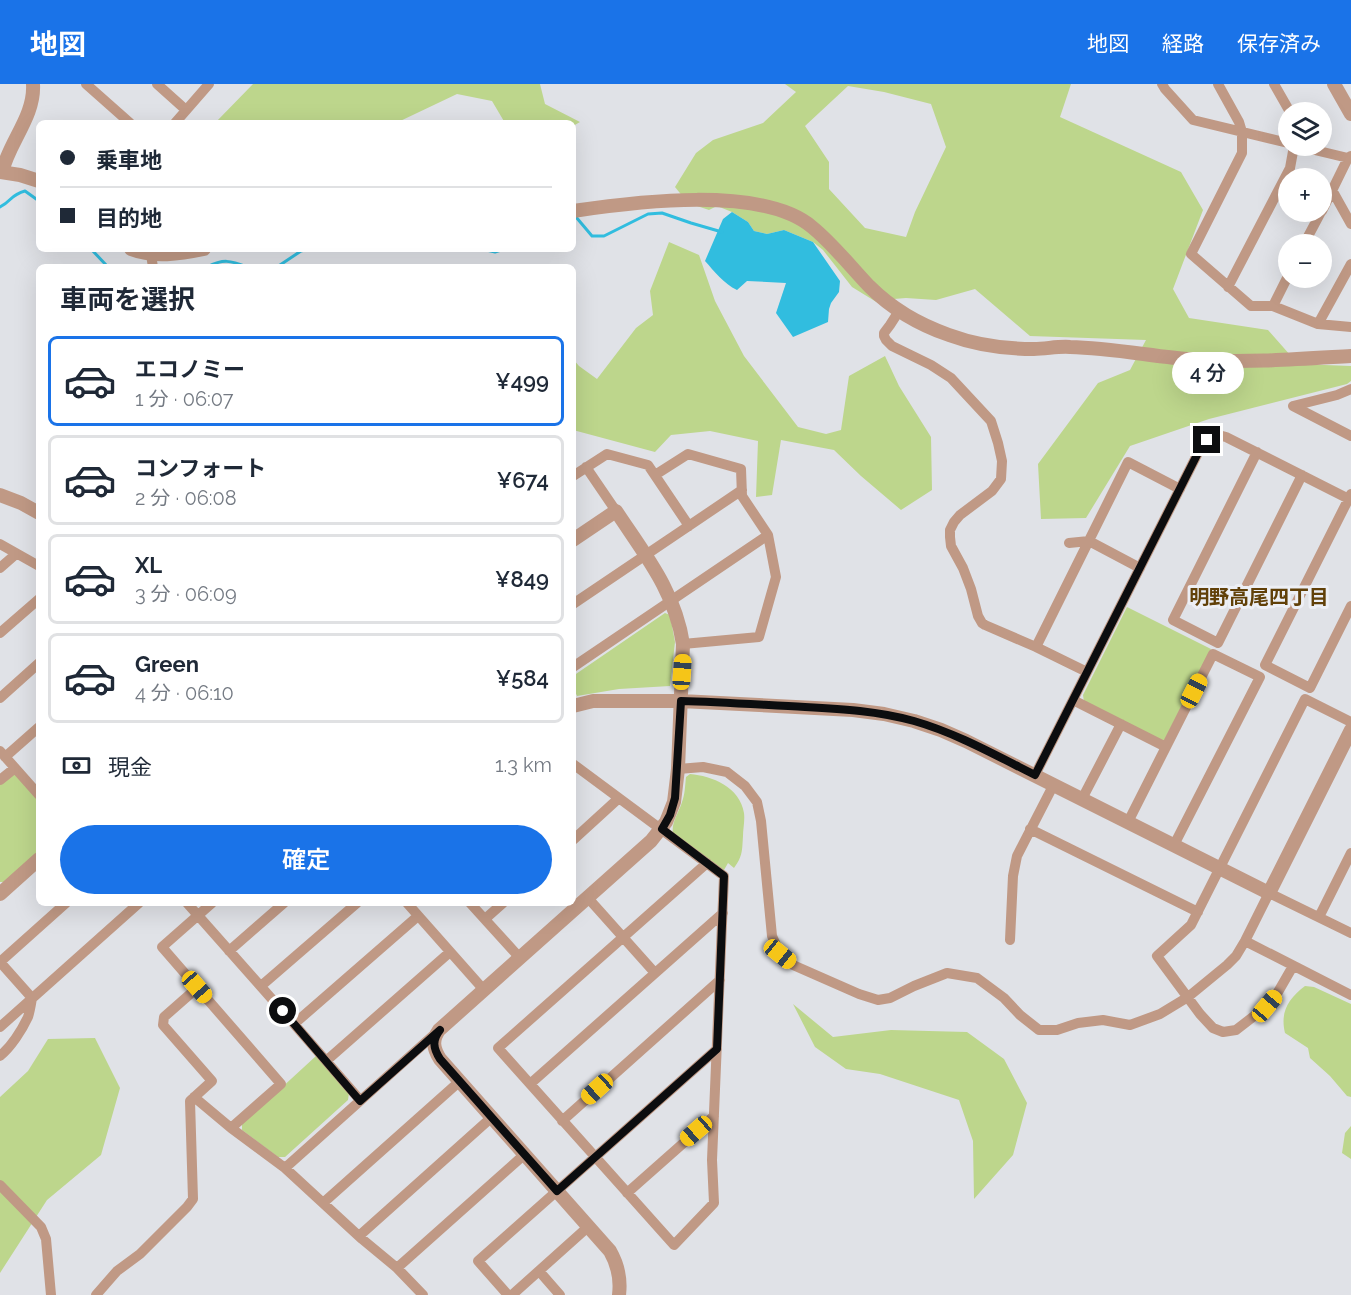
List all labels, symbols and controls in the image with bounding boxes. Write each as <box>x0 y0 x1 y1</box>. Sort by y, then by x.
text: 地図 <box>30 28 86 61</box>
text: 地図 <box>1087 31 1129 56</box>
text: 経路 <box>1162 31 1204 56</box>
text: 保存済み <box>1237 31 1321 56</box>
map controls <box>1278 102 1332 288</box>
button: layers <box>1278 102 1332 156</box>
text: 乗車地 <box>96 147 162 173</box>
button: + <box>1278 168 1332 222</box>
text: 目的地 <box>96 205 162 231</box>
button: − <box>1278 234 1332 288</box>
text: 車両を選択 <box>60 284 195 315</box>
callout: 4 分 <box>1171 353 1243 395</box>
icon: car <box>63 354 117 408</box>
text: エコノミー <box>135 356 245 382</box>
text: 4 分 <box>1190 361 1226 385</box>
text: ¥499 <box>495 368 549 394</box>
text: 1 分 · 06:07 <box>135 387 234 411</box>
route end <box>1193 426 1220 453</box>
icon: car <box>63 453 117 507</box>
text: コンフォート <box>135 455 266 481</box>
text: ¥674 <box>497 467 549 493</box>
text: 2 分 · 06:08 <box>135 486 237 510</box>
icon: car <box>63 552 117 606</box>
text: XL <box>135 552 162 578</box>
text: ¥849 <box>495 566 549 592</box>
text: 3 分 · 06:09 <box>135 582 237 606</box>
district label: 明野高尾四丁目 <box>1189 585 1329 609</box>
icon: car <box>63 651 117 705</box>
text: Green <box>135 651 199 677</box>
car <box>672 653 692 691</box>
text: ¥584 <box>496 665 549 691</box>
car <box>1178 671 1210 711</box>
text: 4 分 · 06:10 <box>135 681 234 705</box>
icon: cash <box>60 749 93 782</box>
text: 1.3 km <box>495 753 552 777</box>
text: 現金 <box>108 754 152 780</box>
button: 確定 <box>60 825 552 894</box>
car <box>760 936 800 972</box>
car <box>178 968 216 1006</box>
car <box>1249 986 1285 1026</box>
route start <box>269 997 296 1024</box>
car <box>578 1070 616 1108</box>
car <box>677 1112 715 1150</box>

